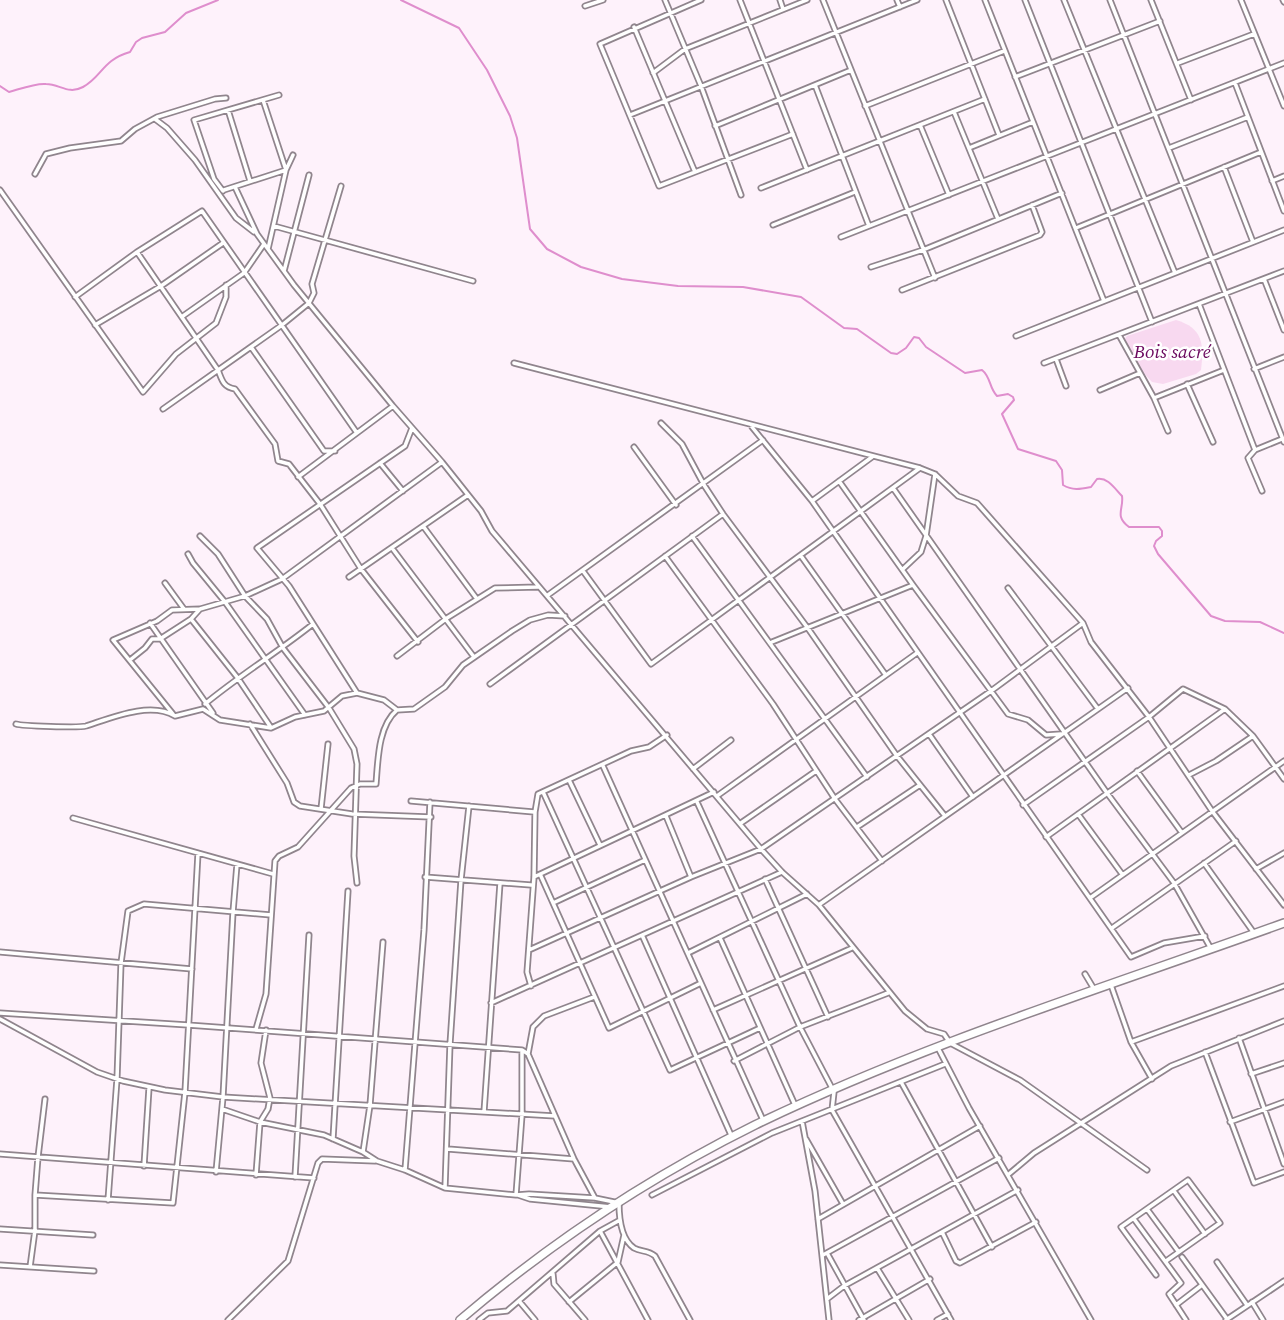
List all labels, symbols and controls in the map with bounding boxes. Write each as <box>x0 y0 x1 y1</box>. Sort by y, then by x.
park label: Bois sacré <box>1132 338 1212 364</box>

